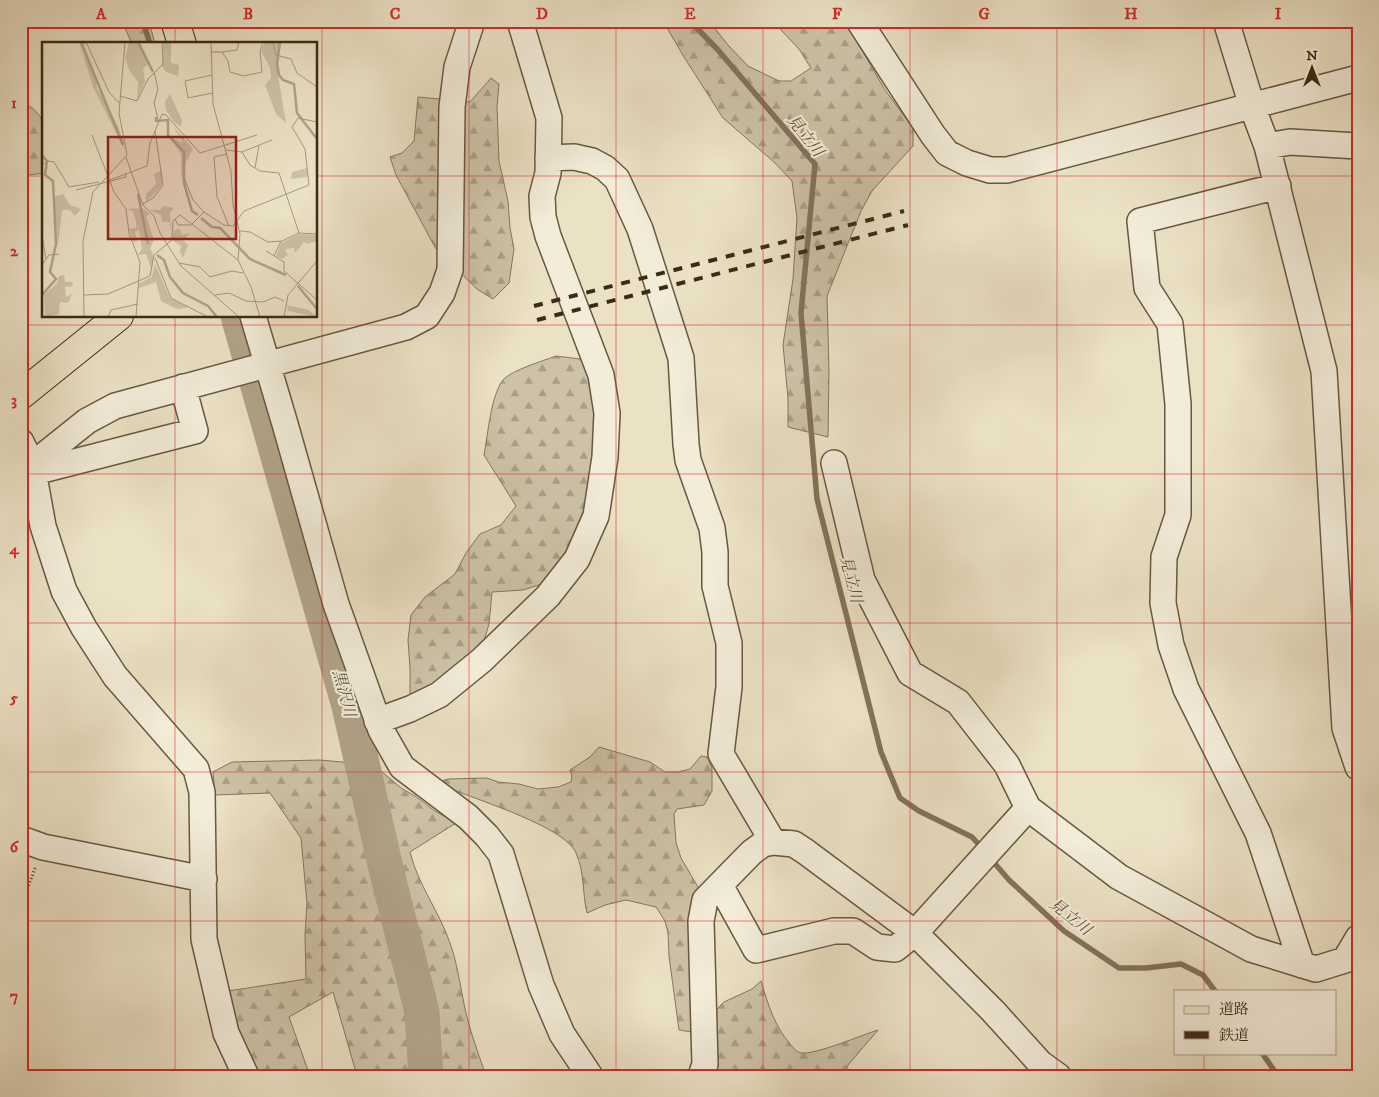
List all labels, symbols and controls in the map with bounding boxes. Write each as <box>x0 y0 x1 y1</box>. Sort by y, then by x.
text: A <box>95 4 107 24</box>
text: B <box>243 4 253 24</box>
text: C <box>390 4 400 24</box>
text: D <box>536 4 548 24</box>
text: E <box>684 4 696 24</box>
text: F <box>832 4 842 24</box>
text: G <box>978 4 990 24</box>
text: H <box>1124 4 1138 24</box>
text: I <box>1275 4 1282 24</box>
inset map <box>42 42 318 318</box>
north arrow <box>1286 42 1336 92</box>
text: N <box>1306 47 1318 65</box>
text: 1 <box>11 93 17 113</box>
water label: 見立川 <box>783 111 829 162</box>
text: 2 <box>10 241 19 261</box>
text: 3 <box>11 390 17 410</box>
text: 4 <box>8 539 19 559</box>
water label: 見立川 <box>836 554 867 607</box>
water label: 黒沢川 <box>328 667 360 721</box>
text: 5 <box>9 688 18 708</box>
text: 6 <box>10 837 20 857</box>
water label: 見立川 <box>1045 894 1097 941</box>
text: 7 <box>10 986 18 1006</box>
legend <box>1174 990 1336 1054</box>
text: 道路 <box>1219 1000 1249 1019</box>
text: 鉄道 <box>1219 1026 1249 1045</box>

